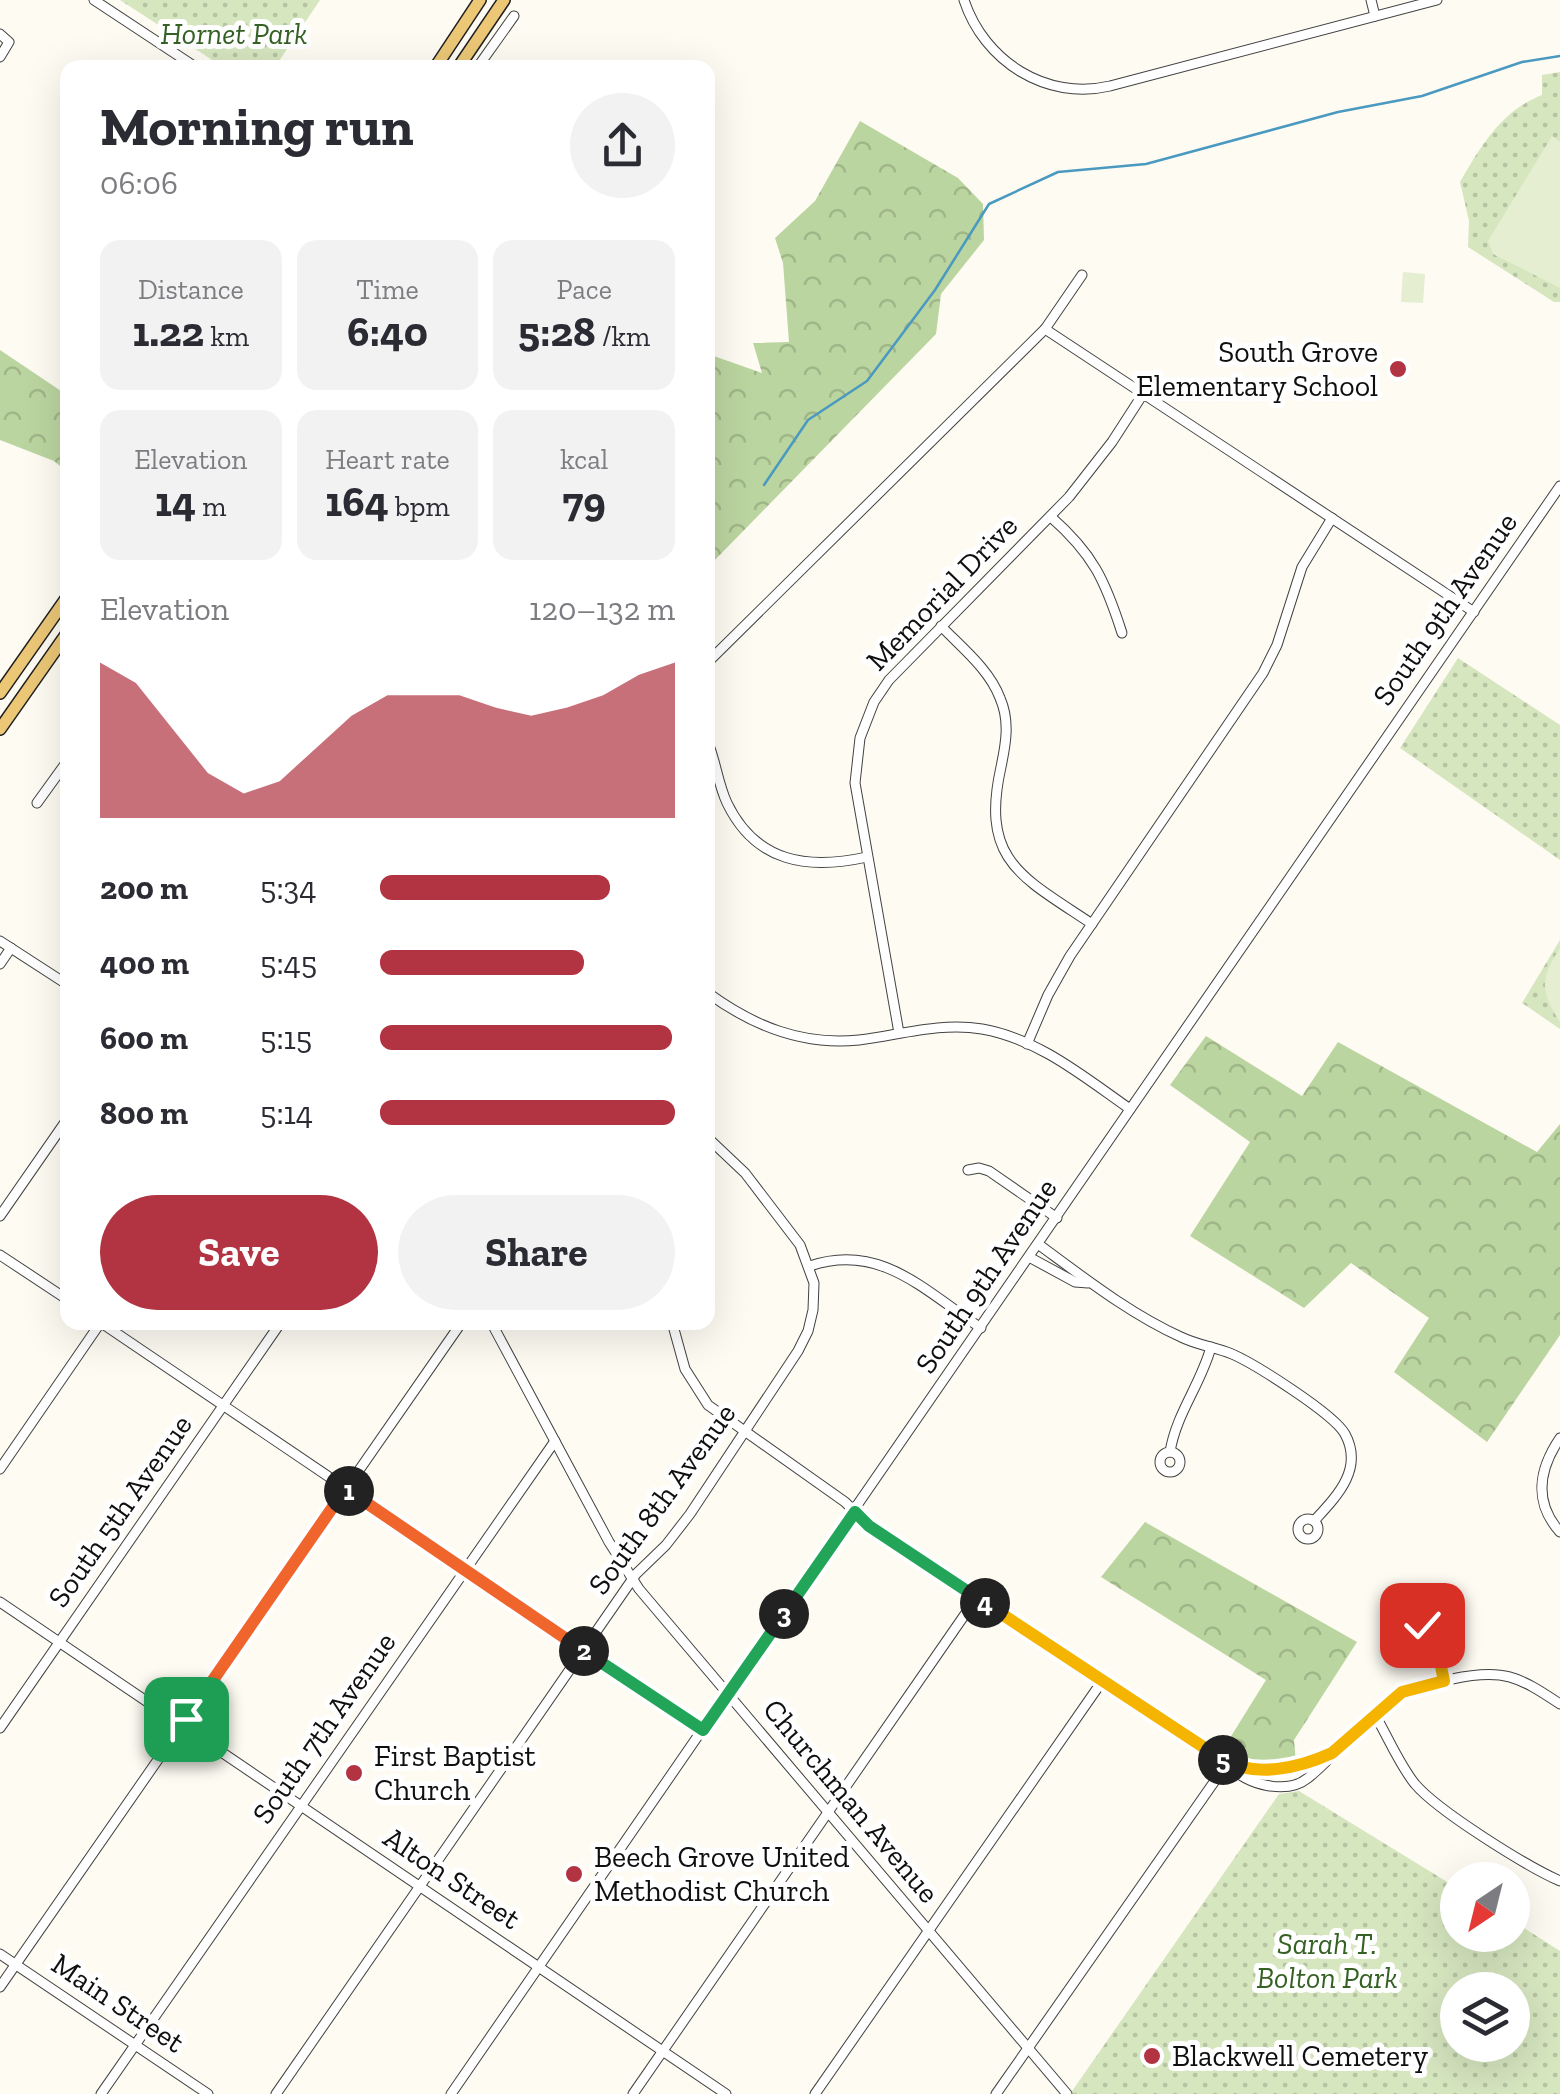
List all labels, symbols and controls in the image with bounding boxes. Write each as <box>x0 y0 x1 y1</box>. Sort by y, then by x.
park label: Hornet Park <box>161 16 307 52</box>
text: Morning run <box>100 93 414 159</box>
button: share <box>570 93 675 198</box>
text: 06:06 <box>100 164 178 202</box>
text: Distance <box>138 273 244 306</box>
text: Time <box>356 273 419 306</box>
text: Pace <box>556 273 612 306</box>
text: 1.22 <box>132 306 204 357</box>
text: 6:40 <box>347 306 428 357</box>
text: 5:28 <box>518 306 596 357</box>
text: km <box>204 320 249 353</box>
text: /km <box>596 320 650 353</box>
place label: South Grove Elementary School <box>1136 334 1378 404</box>
marker: South Grove Elementary School <box>1387 358 1409 380</box>
text: Elevation <box>134 443 247 476</box>
text: Heart rate <box>325 443 450 476</box>
text: kcal <box>560 443 608 476</box>
text: 14 <box>155 476 196 527</box>
text: 164 <box>325 476 389 527</box>
text: 79 <box>563 476 606 527</box>
text: m <box>196 490 227 523</box>
text: bpm <box>389 490 450 523</box>
street label: South 9th Avenue <box>1365 506 1525 712</box>
street label: Memorial Drive <box>859 508 1025 678</box>
text: Elevation <box>100 590 229 628</box>
text: 120–132 m <box>529 590 675 628</box>
text: 200 m <box>100 869 188 907</box>
text: 5:34 <box>260 869 316 907</box>
text: 400 m <box>100 944 189 982</box>
text: 5:45 <box>260 944 317 982</box>
text: 600 m <box>100 1019 188 1057</box>
text: 5:15 <box>260 1019 312 1057</box>
text: 800 m <box>100 1094 188 1132</box>
text: 5:14 <box>260 1094 313 1132</box>
street label: South 9th Avenue <box>908 1172 1064 1380</box>
button: Save <box>100 1195 378 1310</box>
button: Share <box>398 1195 675 1310</box>
street label: South 8th Avenue <box>581 1396 743 1602</box>
street label: South 5th Avenue <box>40 1408 200 1614</box>
pin: 1 <box>324 1466 374 1516</box>
text: 1 <box>343 1474 355 1507</box>
pin: 4 <box>960 1578 1010 1628</box>
pin <box>1380 1583 1465 1668</box>
text: 4 <box>977 1586 993 1619</box>
pin: 3 <box>759 1589 809 1639</box>
text: 3 <box>777 1597 791 1630</box>
icon: check <box>1395 1598 1450 1653</box>
street label: South 7th Avenue <box>245 1625 403 1831</box>
pin: 2 <box>559 1626 609 1676</box>
text: 2 <box>576 1634 592 1667</box>
pin <box>144 1677 229 1762</box>
icon: arrive <box>159 1692 214 1747</box>
street label: Churchman Avenue <box>755 1692 947 1910</box>
pin: 5 <box>1198 1735 1248 1785</box>
place label: First Baptist Church <box>374 1738 536 1808</box>
text: 5 <box>1216 1743 1230 1776</box>
marker: First Baptist Church <box>343 1762 365 1784</box>
street label: Alton Street <box>377 1819 527 1937</box>
place label: Beech Grove United Methodist Church <box>594 1839 850 1909</box>
north arrow <box>1440 1862 1530 1952</box>
map controls <box>1440 1862 1530 2062</box>
marker: Beech Grove United Methodist Church <box>563 1863 585 1885</box>
park label: Sarah T. Bolton Park <box>1256 1926 1398 1996</box>
street label: Main Street <box>45 1946 191 2060</box>
button: layers <box>1440 1972 1530 2062</box>
place label: Blackwell Cemetery <box>1172 2038 1429 2074</box>
marker: Blackwell Cemetery <box>1141 2045 1163 2067</box>

